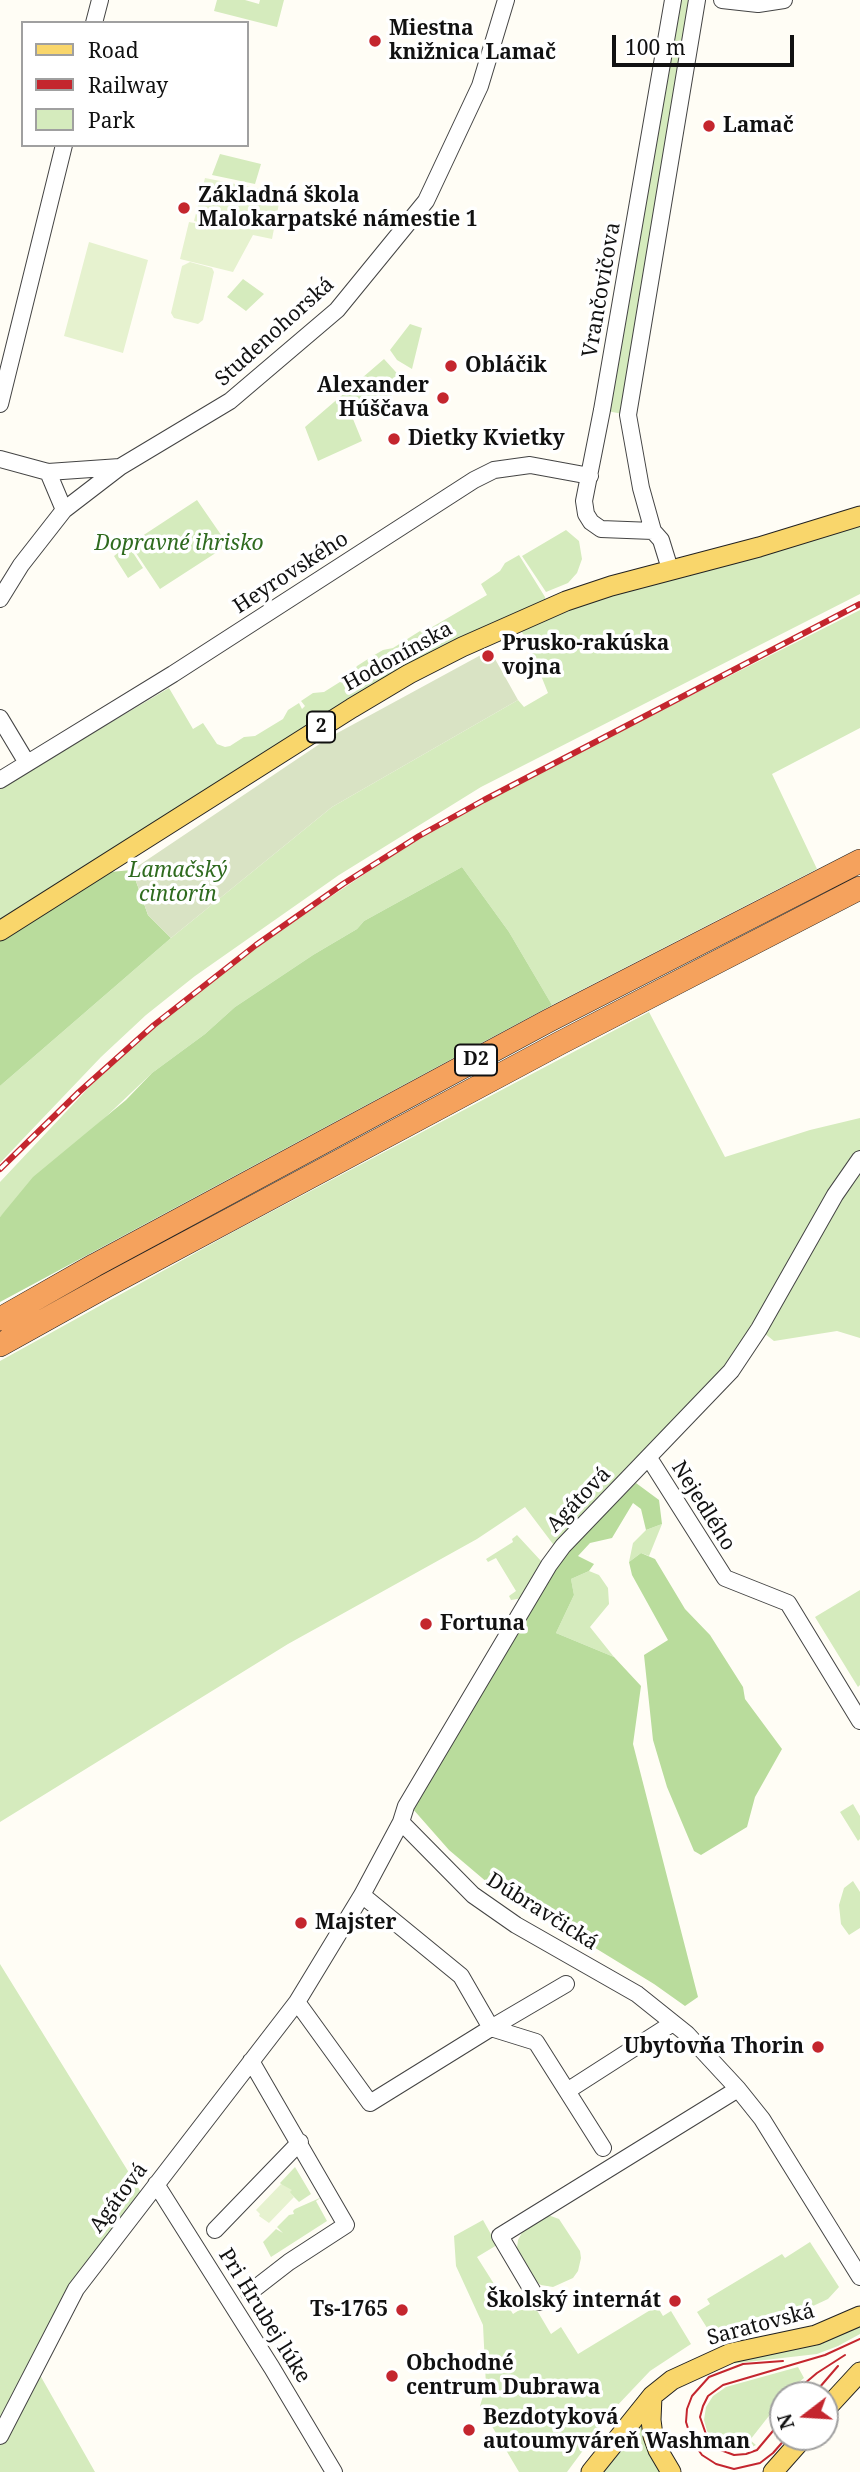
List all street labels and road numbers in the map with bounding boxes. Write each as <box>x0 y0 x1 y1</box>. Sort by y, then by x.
street label: Vrančovičova <box>578 220 626 360</box>
street label: Studenohorská <box>211 272 339 392</box>
street label: Heyrovského <box>229 527 353 619</box>
street label: Hodonínska <box>339 617 457 697</box>
road number: 2 <box>307 712 335 742</box>
road number: D2 <box>455 1044 497 1076</box>
street label: Nejedlého <box>666 1457 740 1555</box>
street label: Agátová <box>542 1462 616 1538</box>
street label: Dúbravčická <box>482 1868 602 1956</box>
street label: Agátová <box>85 2158 153 2238</box>
street label: Pri Hrubej lúke <box>213 2244 315 2388</box>
street label: Saratovská <box>705 2299 817 2351</box>

